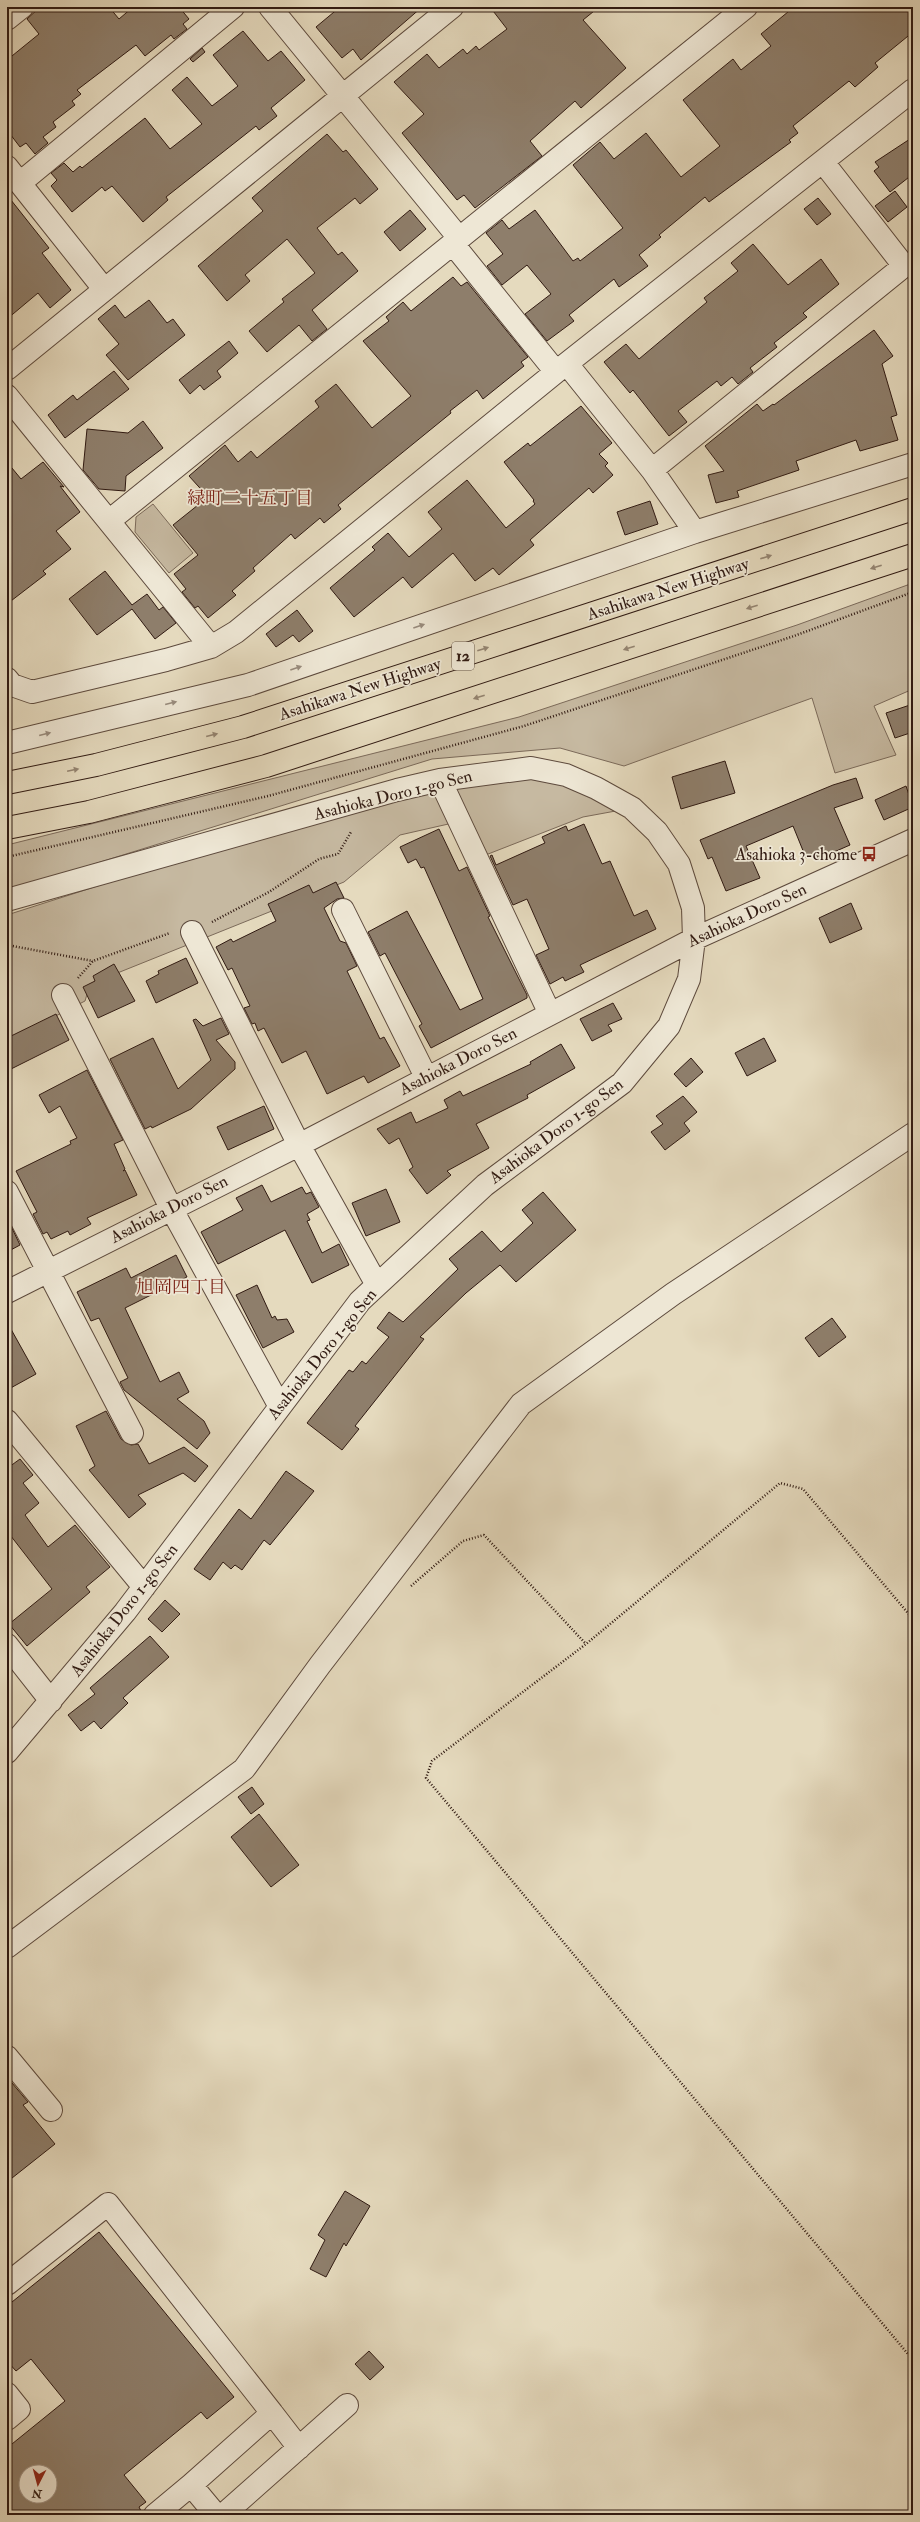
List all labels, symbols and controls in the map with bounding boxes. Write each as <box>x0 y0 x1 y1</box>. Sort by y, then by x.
district label: 緑町二十五丁目 <box>187 487 313 510</box>
street label: Asahikawa New Highway <box>583 553 752 626</box>
one-way arrow <box>761 553 773 559</box>
one-way arrow <box>870 564 882 570</box>
one-way arrow <box>746 604 758 610</box>
one-way arrow <box>414 623 426 629</box>
road number: 12 <box>452 642 474 670</box>
one-way arrow <box>622 645 634 651</box>
one-way arrow <box>477 646 489 652</box>
street label: Asahikawa New Highway <box>275 653 444 726</box>
one-way arrow <box>291 665 303 671</box>
one-way arrow <box>472 694 484 700</box>
one-way arrow <box>165 700 178 706</box>
one-way arrow <box>39 730 51 736</box>
one-way arrow <box>207 732 219 738</box>
street label: Asahioka Doro 1-go Sen <box>311 765 475 825</box>
one-way arrow <box>66 766 79 772</box>
place label: Asahioka 3-chome <box>734 844 857 865</box>
bus stop icon: Asahioka 3-chome <box>860 845 878 863</box>
street label: Asahioka Doro Sen <box>683 878 810 952</box>
street label: Asahioka Doro Sen <box>395 1022 520 1100</box>
street label: Asahioka Doro 1-go Sen <box>484 1074 627 1189</box>
street label: Asahioka Doro Sen <box>106 1170 231 1248</box>
district label: 旭岡四丁目 <box>136 1276 226 1299</box>
street label: Asahioka Doro 1-go Sen <box>262 1284 381 1424</box>
street label: Asahioka Doro 1-go Sen <box>65 1539 182 1681</box>
north arrow <box>18 2464 58 2504</box>
text: N <box>30 2486 44 2501</box>

